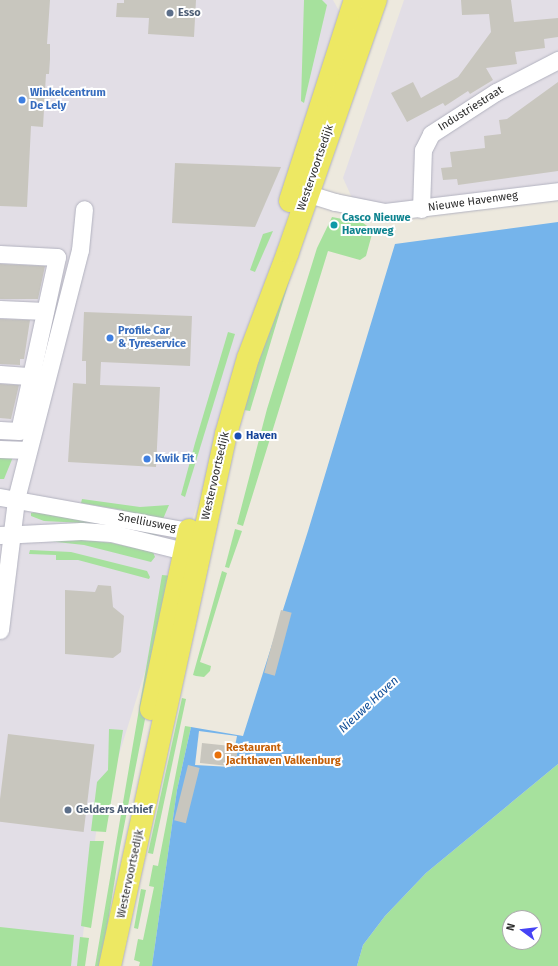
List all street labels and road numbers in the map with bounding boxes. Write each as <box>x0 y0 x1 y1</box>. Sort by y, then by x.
street label: Industriestraat <box>436 84 506 134</box>
street label: Westervoortsedijk <box>295 123 337 213</box>
street label: Nieuwe Havenweg <box>427 189 519 215</box>
street label: Westervoortsedijk <box>199 431 233 521</box>
street label: Snelliusweg <box>117 511 177 535</box>
street label: Westervoortsedijk <box>115 829 147 919</box>

